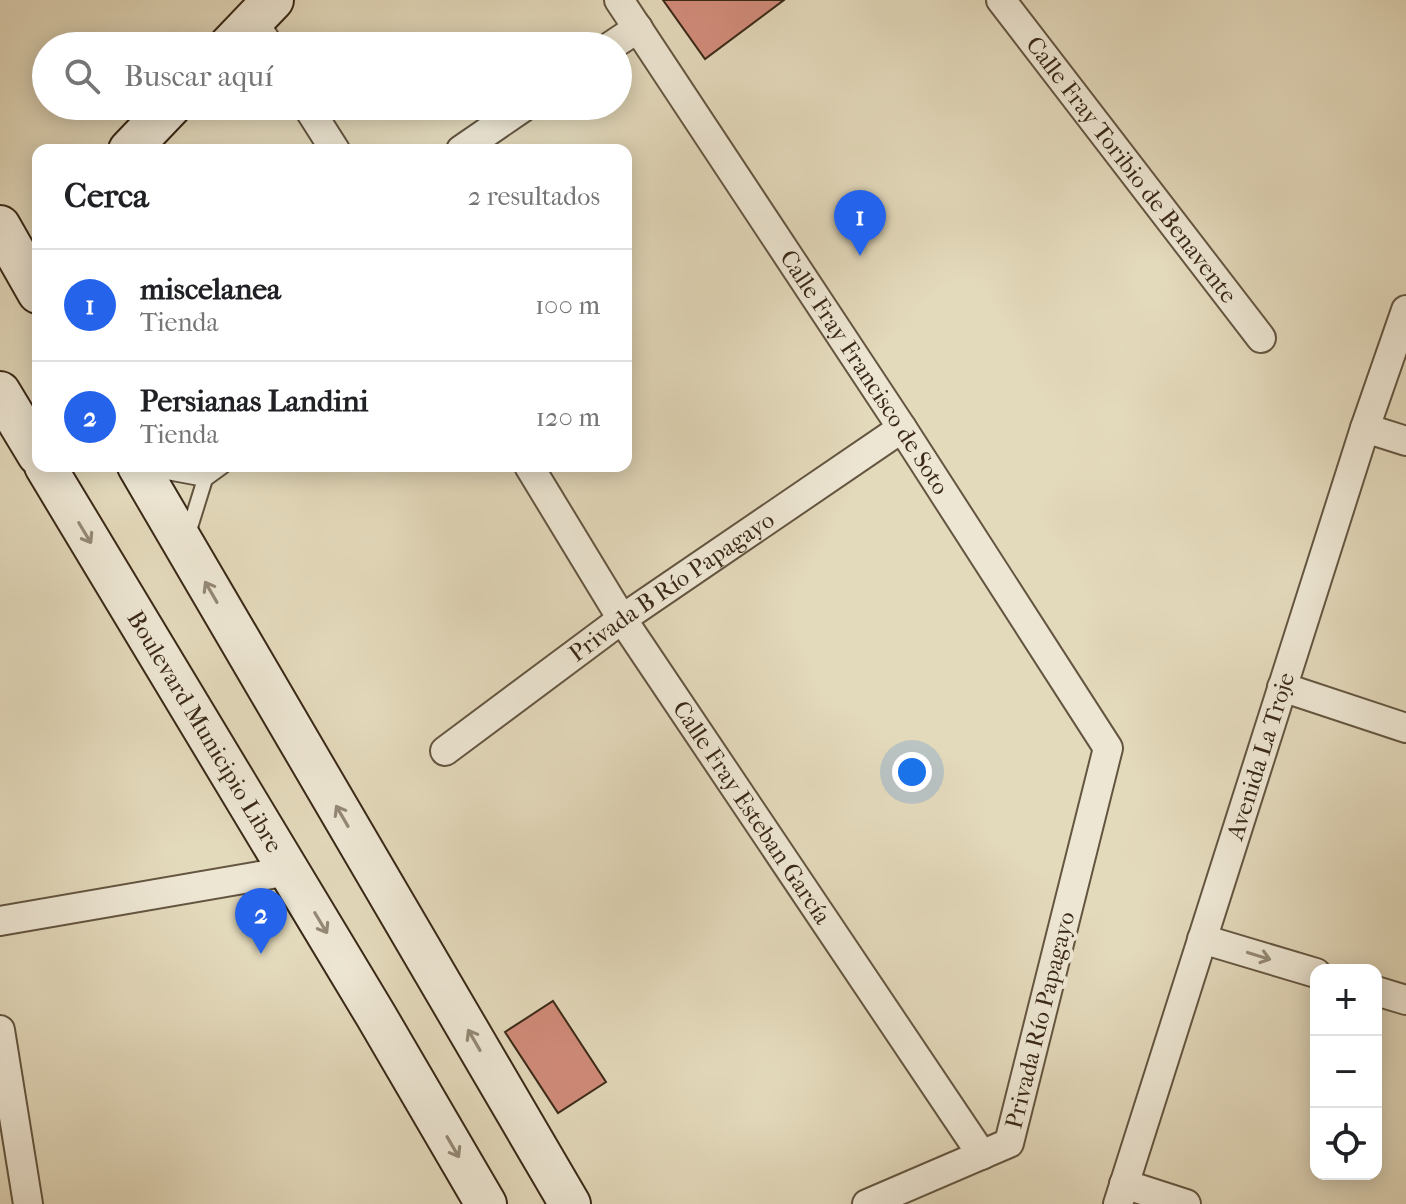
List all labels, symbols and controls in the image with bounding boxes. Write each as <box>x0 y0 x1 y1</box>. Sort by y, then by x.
street label: Calle Fray Toribio de Benavente <box>1020 31 1243 309</box>
search box <box>32 32 632 120</box>
icon: search <box>60 54 104 98</box>
text: Buscar aquí <box>124 59 273 94</box>
text: Cerca <box>64 176 149 216</box>
text: 2 resultados <box>468 181 600 212</box>
pin: 1 <box>834 190 886 256</box>
street label: Calle Fray Francisco de Soto <box>774 245 955 500</box>
text: miscelanea <box>140 272 281 307</box>
text: 1 <box>85 290 95 321</box>
text: 100 m <box>535 290 600 321</box>
text: Tienda <box>140 307 219 338</box>
text: Persianas Landini <box>140 384 368 419</box>
text: 2 <box>83 402 97 433</box>
text: 120 m <box>536 402 600 433</box>
text: Tienda <box>140 419 219 450</box>
street label: Privada B Río Papagayo <box>563 505 779 668</box>
one-way arrow <box>77 521 93 544</box>
one-way arrow <box>203 581 219 604</box>
street label: Boulevard Municipio Libre <box>121 606 288 858</box>
street label: Avenida La Troje <box>1221 669 1300 844</box>
street label: Calle Fray Esteban García <box>667 695 837 930</box>
your location <box>892 752 932 792</box>
one-way arrow <box>334 805 350 828</box>
pin: 2 <box>235 888 287 954</box>
street label: Privada Río Papagayo <box>999 909 1081 1131</box>
one-way arrow <box>313 911 329 934</box>
one-way arrow <box>1246 949 1272 964</box>
map controls <box>1310 964 1382 1180</box>
button: + <box>1310 964 1382 1036</box>
one-way arrow <box>466 1029 482 1052</box>
button: − <box>1310 1036 1382 1108</box>
button: locate <box>1310 1108 1382 1180</box>
one-way arrow <box>445 1135 461 1158</box>

